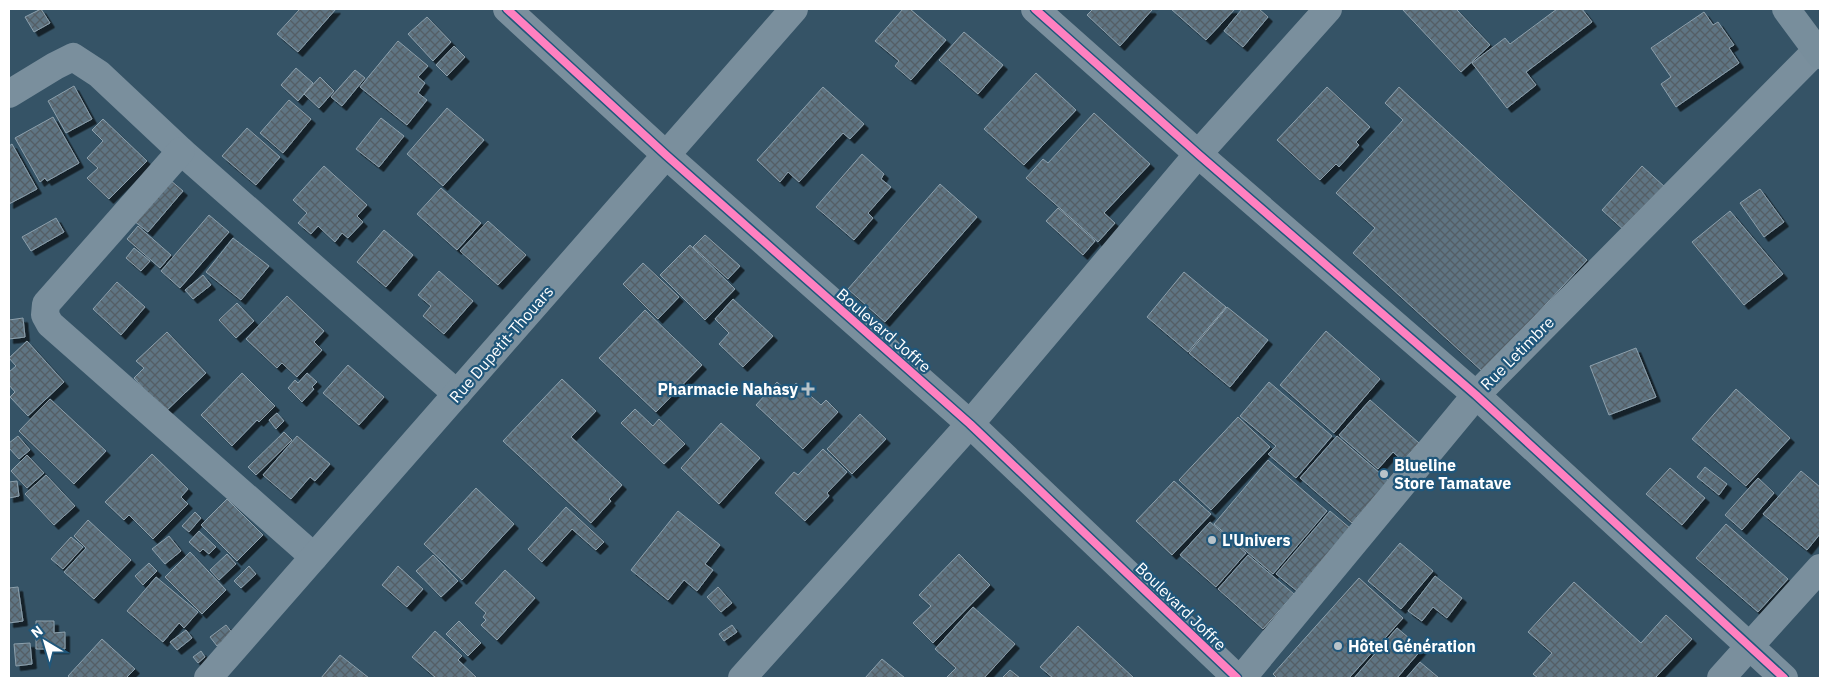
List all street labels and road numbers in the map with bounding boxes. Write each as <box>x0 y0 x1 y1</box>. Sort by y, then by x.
street label: Rue Dupetit-Thouars <box>445 281 557 407</box>
street label: Boulevard Joffre <box>833 284 935 377</box>
street label: Rue Letimbre <box>1476 312 1558 394</box>
street label: Boulevard Joffre <box>1131 558 1231 655</box>

